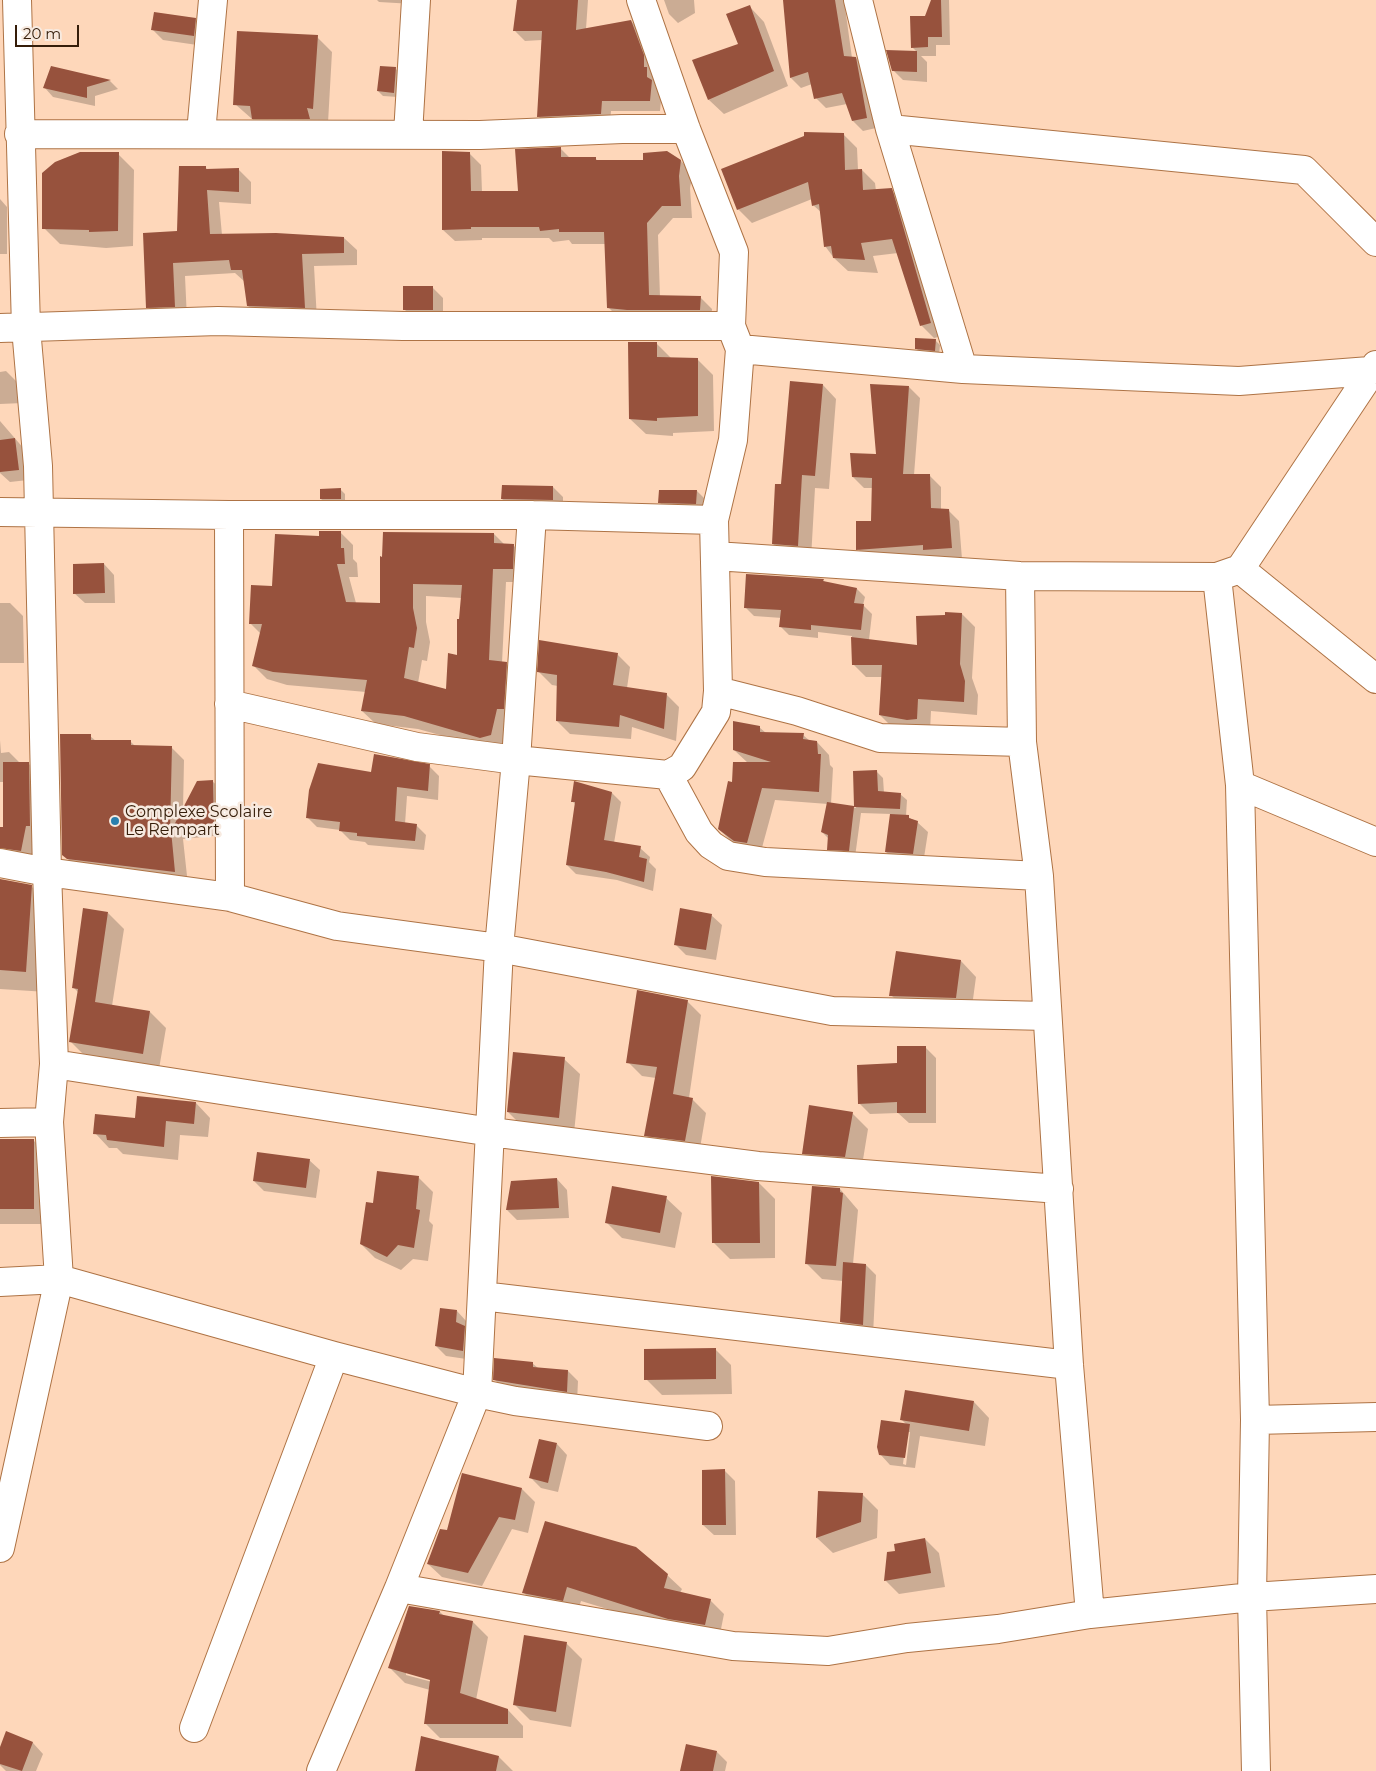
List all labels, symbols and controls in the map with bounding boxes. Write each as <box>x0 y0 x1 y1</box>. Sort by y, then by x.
scale bar <box>18 15 81 47</box>
text: 20 m <box>23 24 61 43</box>
place label: Complexe Scolaire Le Rempart <box>125 802 272 840</box>
marker: Complexe Scolaire Le Rempart <box>109 815 121 827</box>

